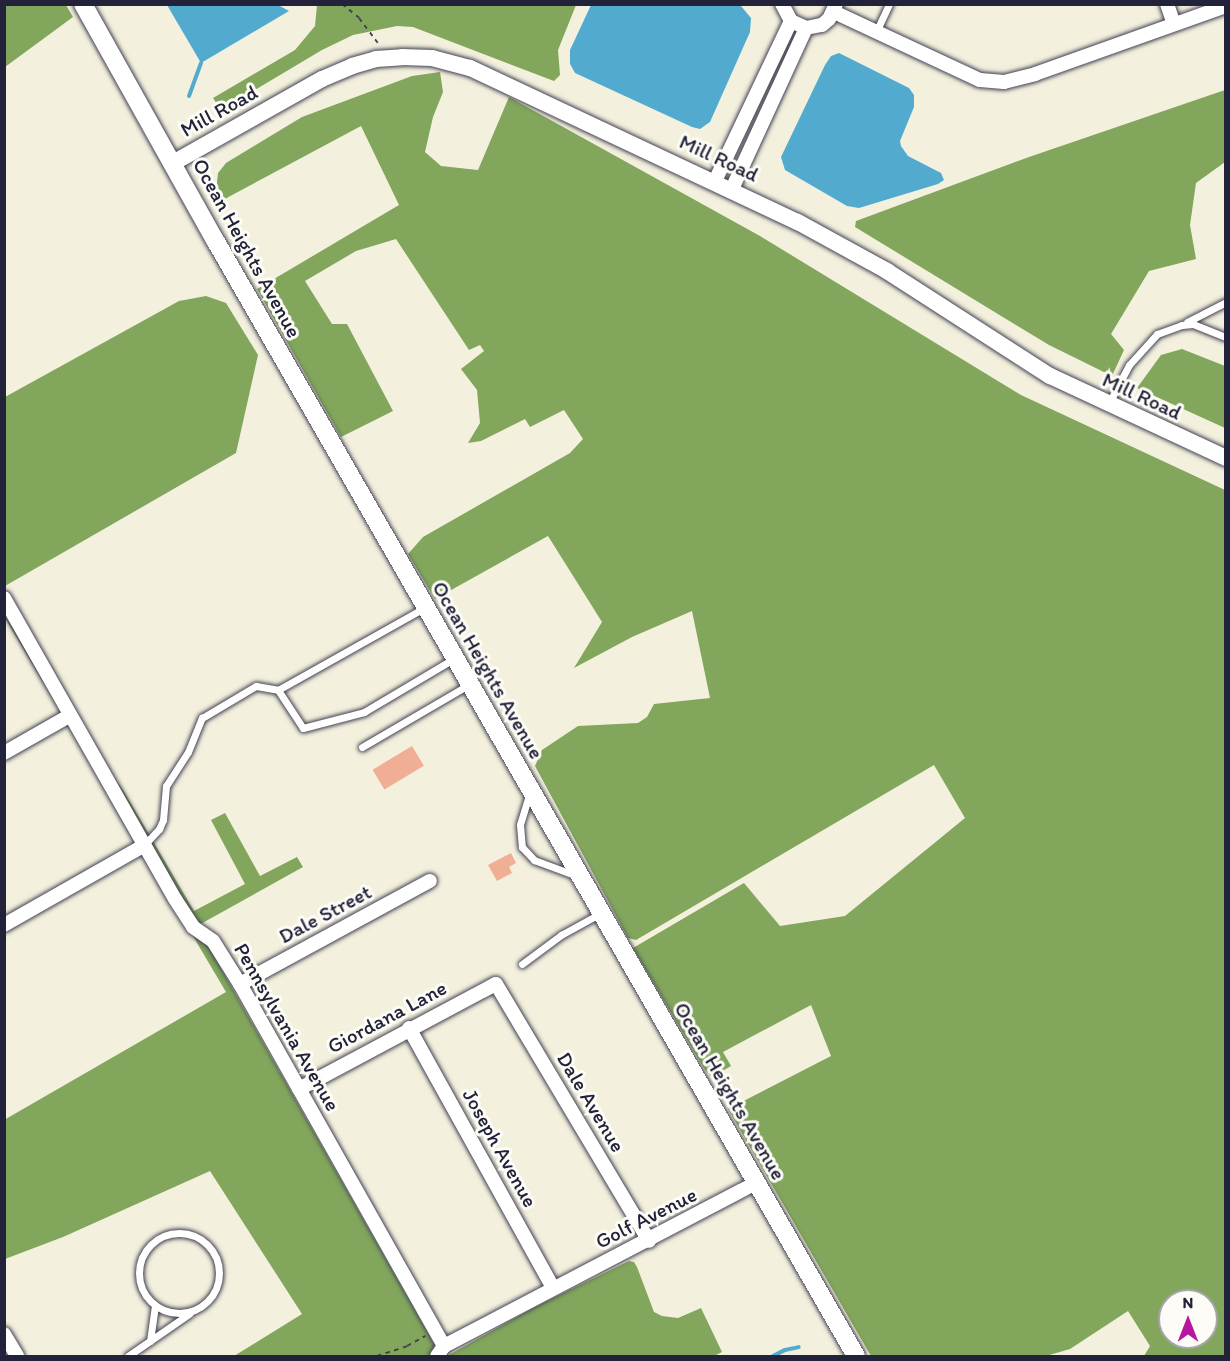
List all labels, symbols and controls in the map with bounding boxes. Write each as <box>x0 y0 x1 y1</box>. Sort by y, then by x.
street label: Mill Road <box>176 80 262 142</box>
street label: Mill Road <box>676 129 762 187</box>
street label: Ocean Heights Avenue <box>187 154 307 342</box>
street label: Mill Road <box>1099 367 1185 425</box>
street label: Ocean Heights Avenue <box>427 577 549 763</box>
street label: Dale Street <box>275 879 375 949</box>
street label: Pennsylvania Avenue <box>229 939 345 1115</box>
street label: Giordana Lane <box>323 975 451 1059</box>
street label: Ocean Heights Avenue <box>669 998 791 1184</box>
street label: Dale Avenue <box>552 1048 630 1156</box>
street label: Joseph Avenue <box>457 1084 543 1212</box>
street label: Golf Avenue <box>591 1182 701 1254</box>
north arrow <box>1158 1289 1218 1349</box>
text: N <box>1183 1293 1193 1312</box>

